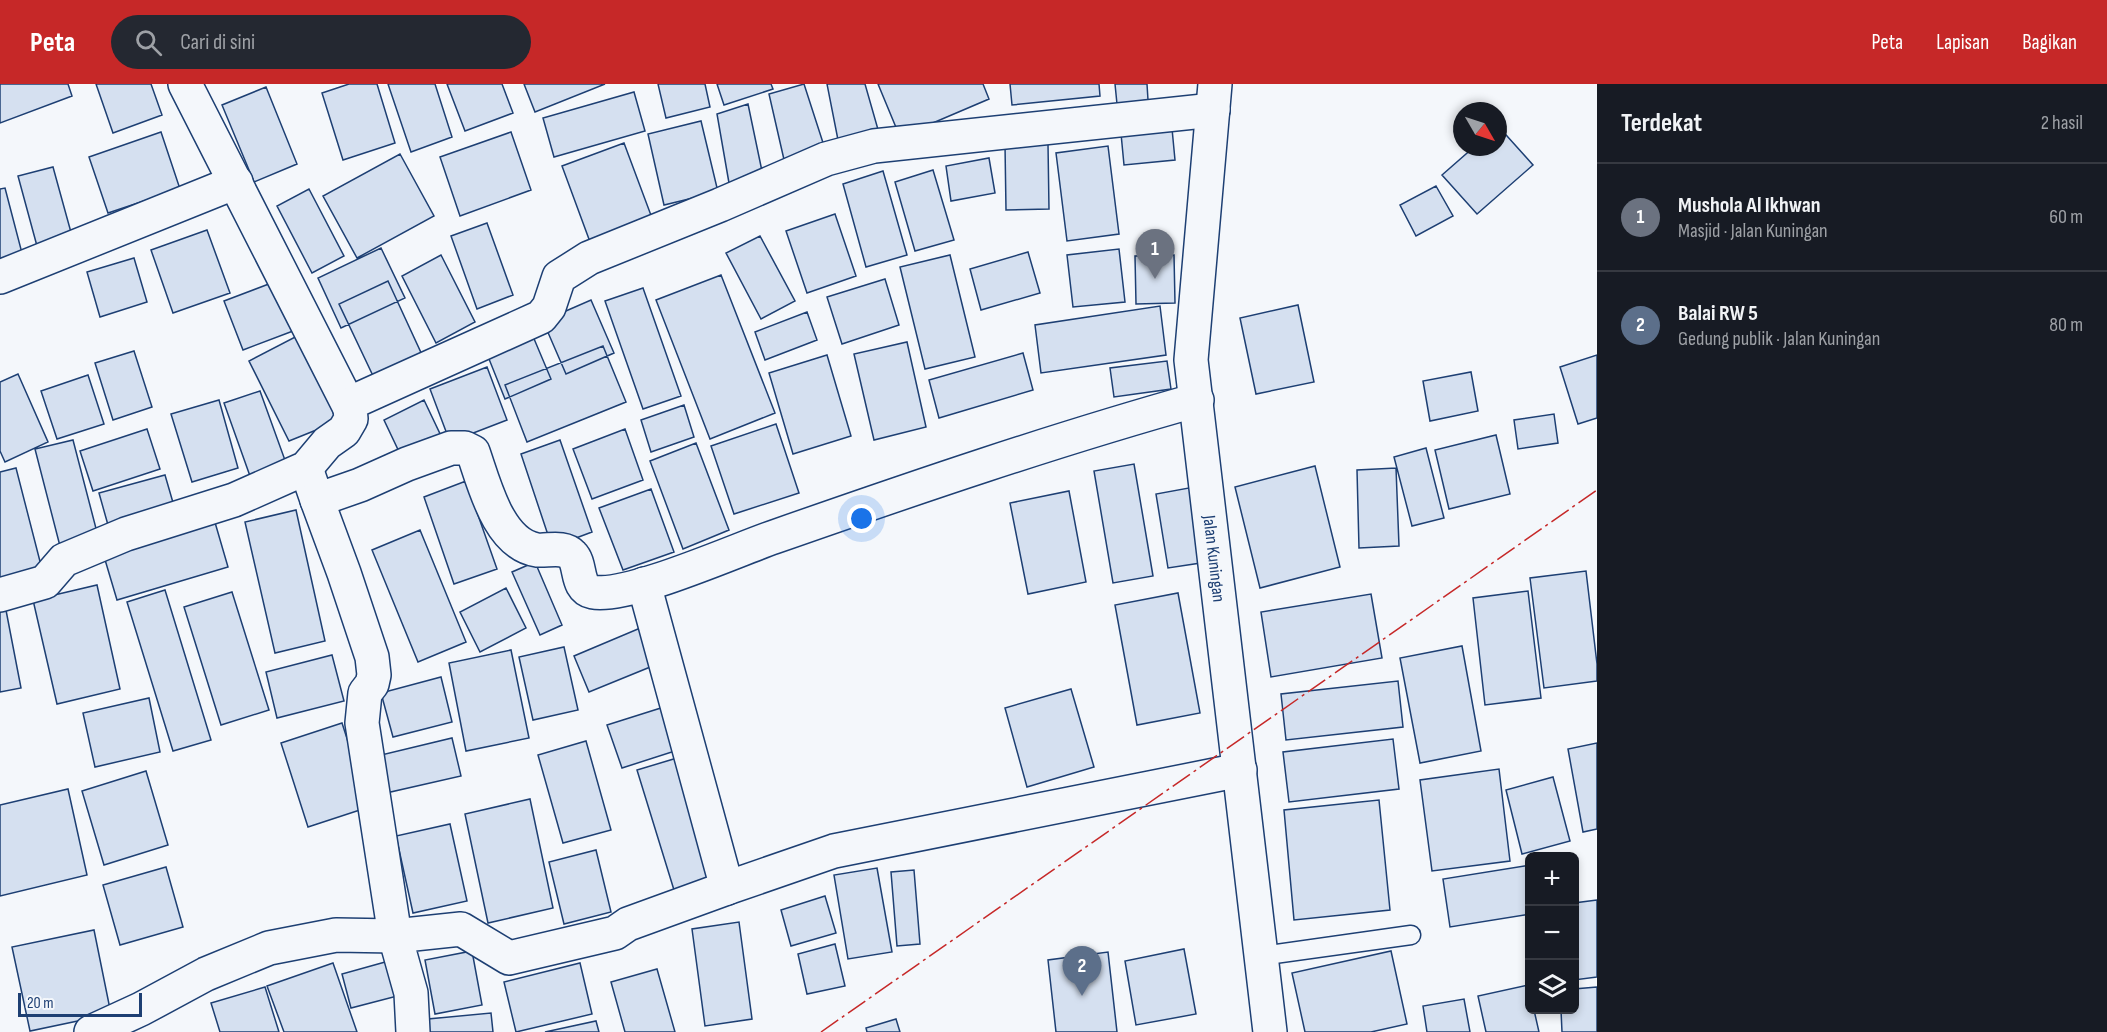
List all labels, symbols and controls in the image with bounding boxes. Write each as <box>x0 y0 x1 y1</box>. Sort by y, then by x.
search box <box>111 15 531 69</box>
text: Peta <box>30 26 75 59</box>
icon: search <box>132 26 165 59</box>
text: Cari di sini <box>180 29 255 56</box>
text: Peta <box>1872 30 1903 55</box>
text: Lapisan <box>1936 30 1989 55</box>
text: Bagikan <box>2022 30 2077 55</box>
north arrow <box>1453 102 1507 156</box>
text: Terdekat <box>1621 108 1702 139</box>
text: 2 hasil <box>2041 111 2083 135</box>
text: Mushola Al Ikhwan <box>1678 192 1821 219</box>
text: 1 <box>1637 205 1644 229</box>
text: 60 m <box>2049 205 2083 229</box>
text: Masjid · Jalan Kuningan <box>1678 219 1828 243</box>
pin: 1 <box>1136 230 1174 279</box>
text: Balai RW 5 <box>1678 300 1758 327</box>
text: 2 <box>1636 313 1645 337</box>
text: 80 m <box>2049 313 2083 337</box>
text: Gedung publik · Jalan Kuningan <box>1678 327 1880 351</box>
your location <box>847 504 876 533</box>
street label: Jalan Kuningan <box>1199 513 1230 603</box>
map controls <box>1525 852 1579 1014</box>
button: + <box>1525 852 1579 906</box>
button: − <box>1525 906 1579 960</box>
pin: 2 <box>1062 946 1102 996</box>
button: layers <box>1525 960 1579 1014</box>
scale bar <box>18 990 142 1018</box>
text: 20 m <box>27 994 54 1013</box>

